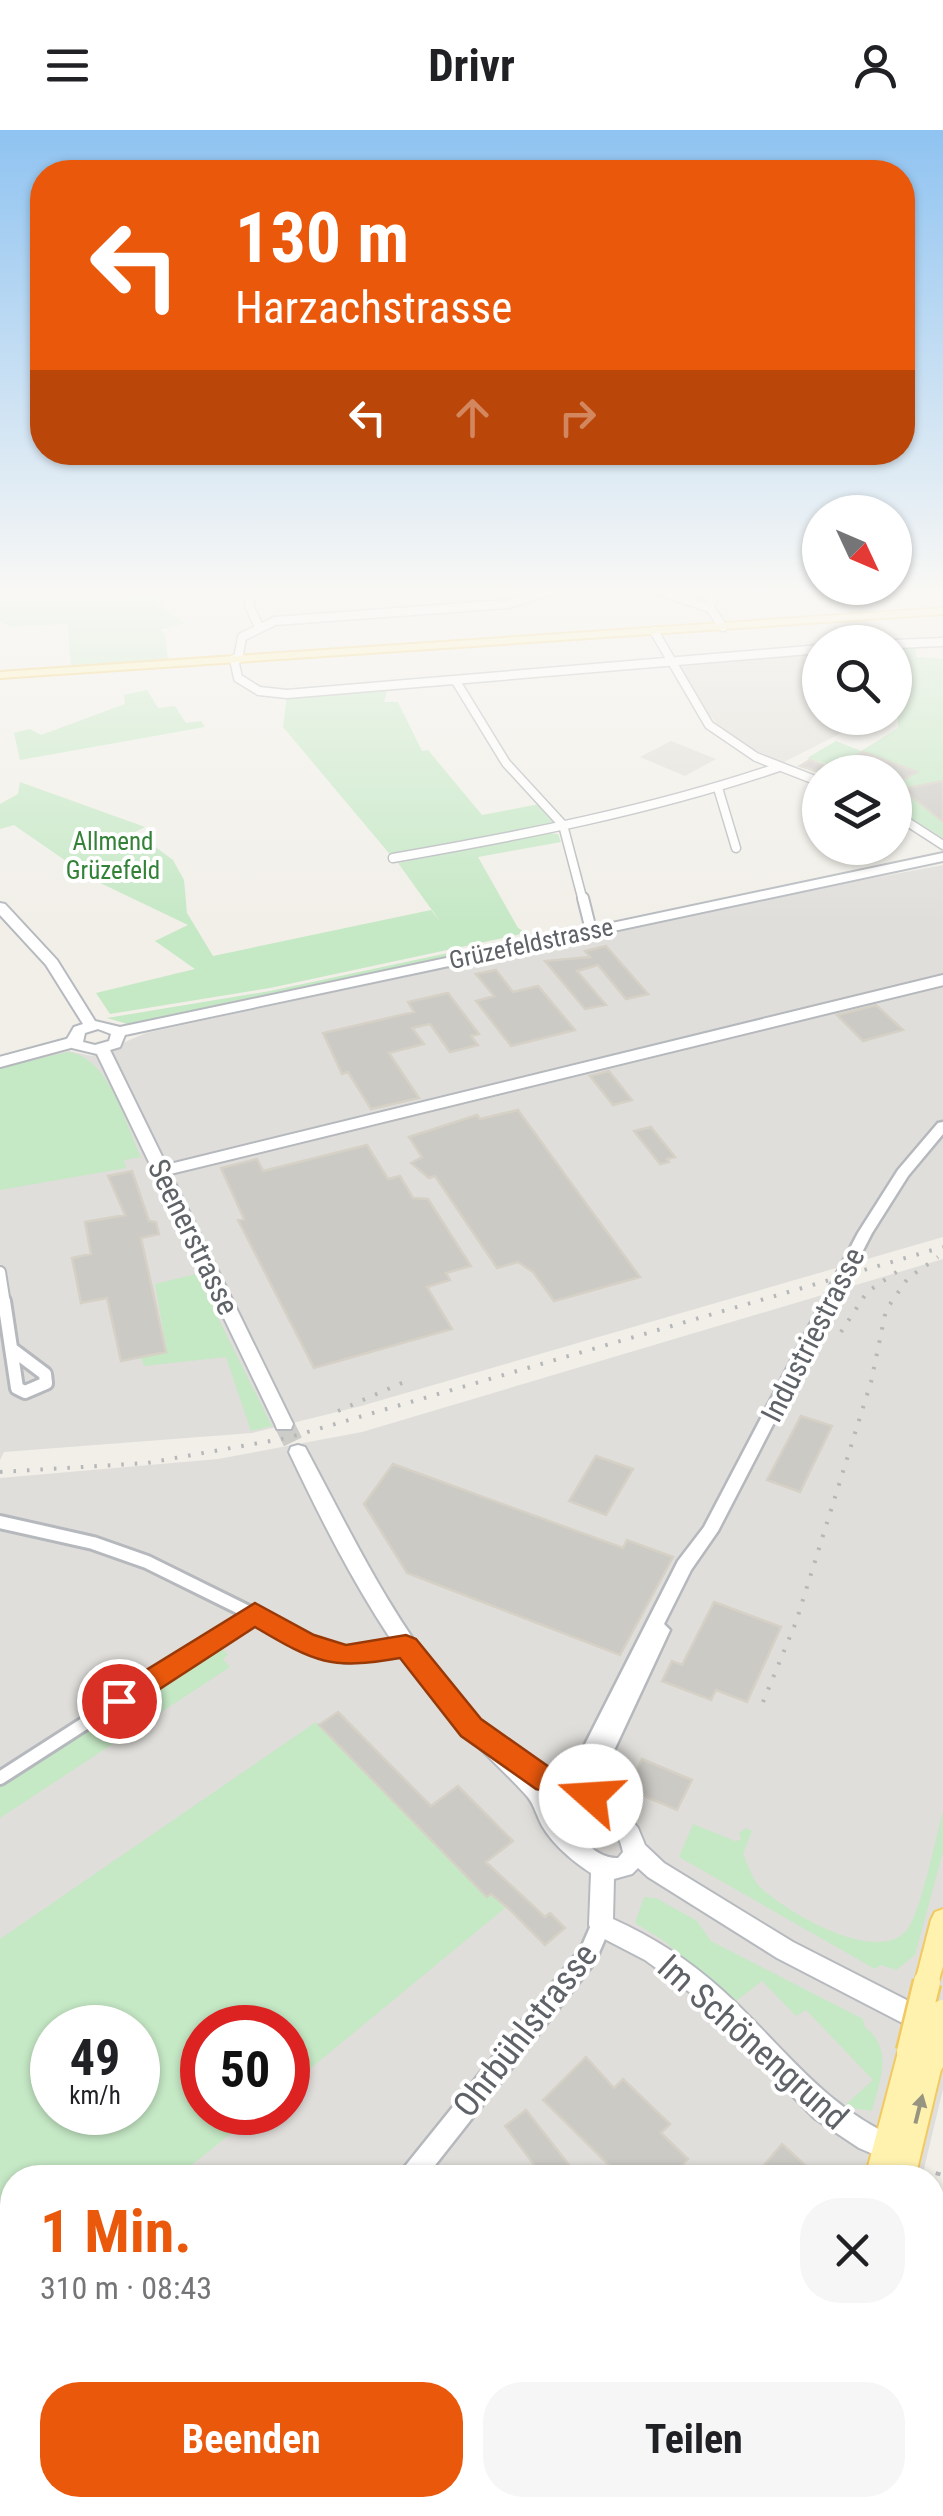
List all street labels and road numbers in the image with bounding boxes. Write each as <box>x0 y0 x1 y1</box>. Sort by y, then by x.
street label: Grüzefeldstrasse <box>446 912 616 975</box>
street label: Seenerstrasse <box>141 1153 246 1320</box>
street label: Industriestrasse <box>754 1242 871 1428</box>
street label: Ohrbühlstrasse <box>445 1935 606 2125</box>
street label: Im Schönengrund <box>649 1946 856 2138</box>

